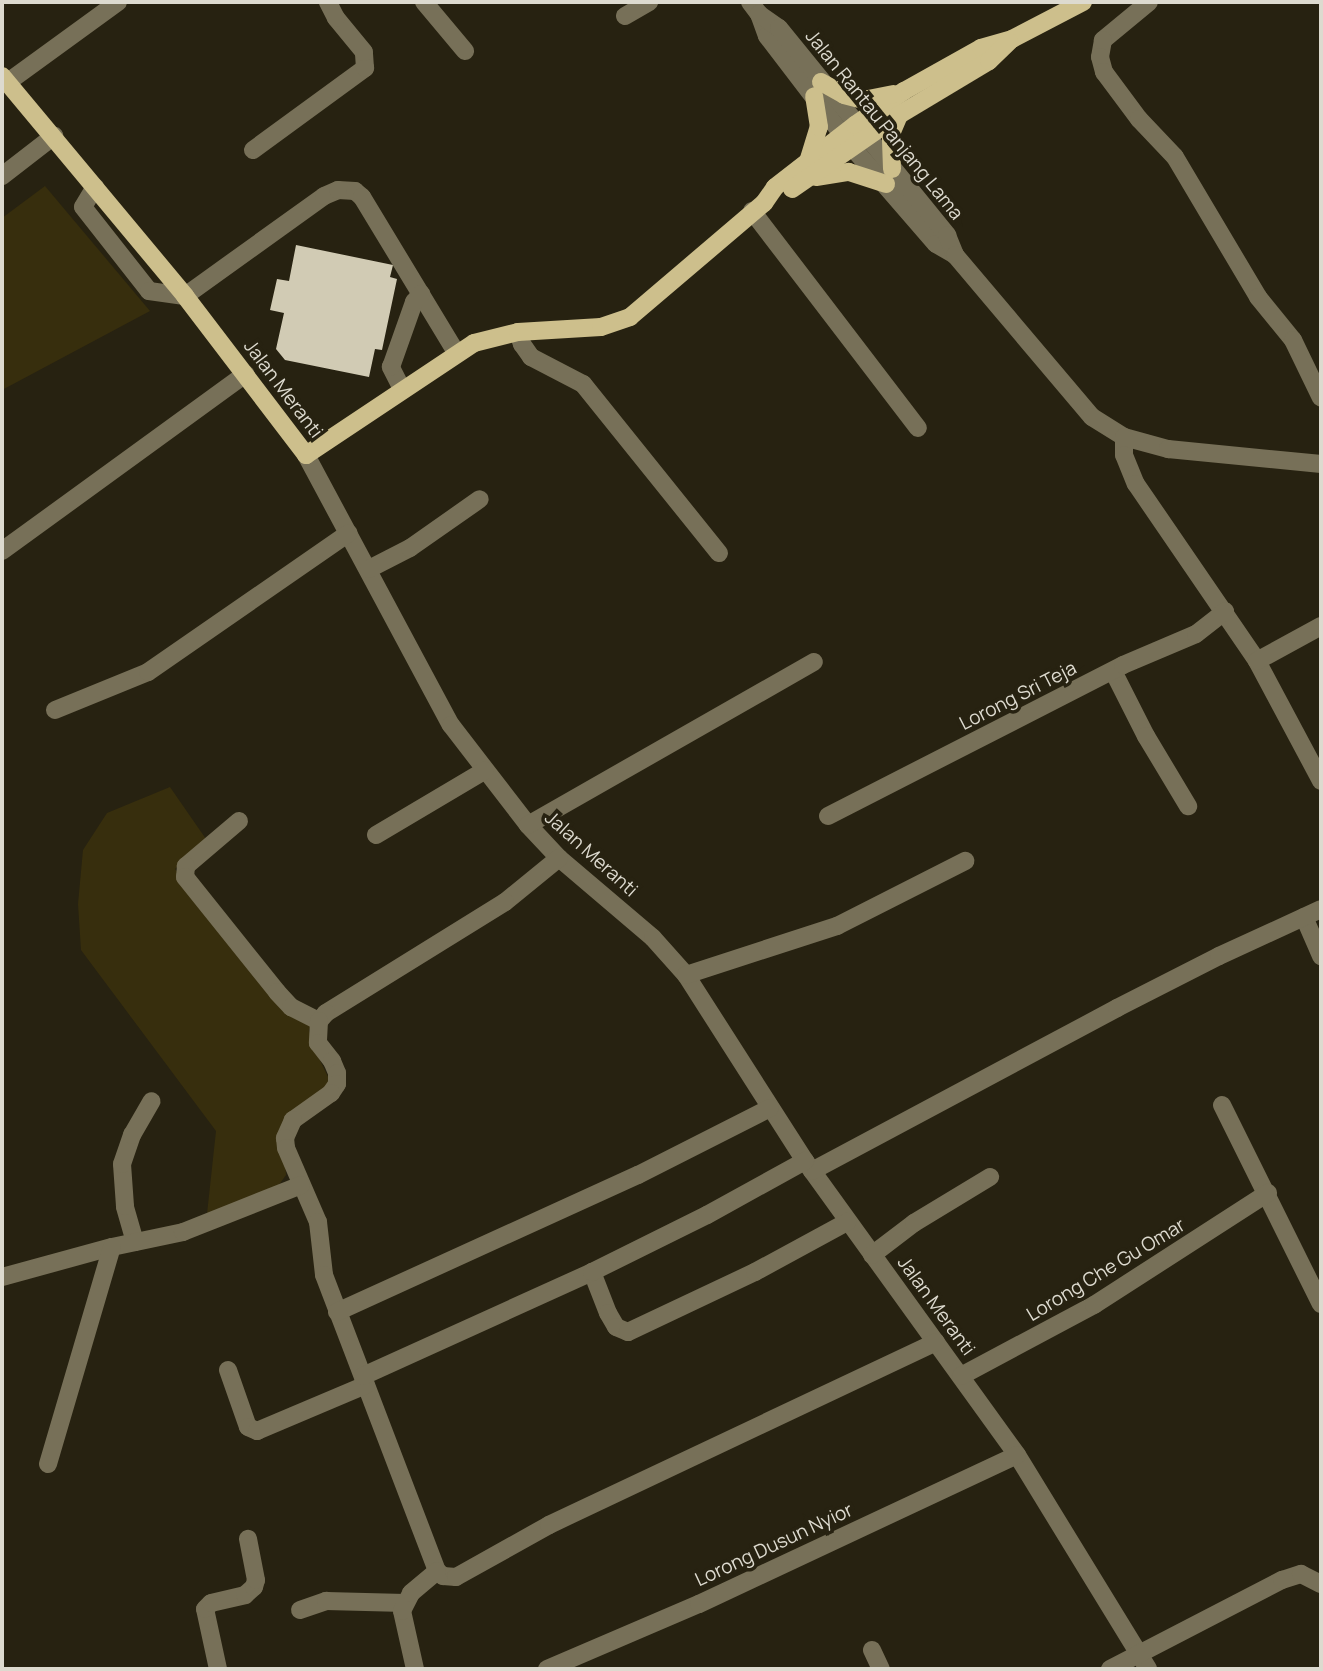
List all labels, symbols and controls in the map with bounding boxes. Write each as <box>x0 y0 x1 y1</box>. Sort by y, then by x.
street label: Jalan Rantau Panjang Lama <box>800 25 968 225</box>
street label: Jalan Meranti <box>239 335 327 443</box>
street label: Lorong Sri Teja <box>956 657 1080 735</box>
street label: Jalan Meranti <box>540 806 642 902</box>
street label: Lorong Che Gu Omar <box>1023 1214 1189 1326</box>
street label: Jalan Meranti <box>892 1252 980 1360</box>
street label: Lorong Dusun Nyior <box>692 1499 856 1591</box>

